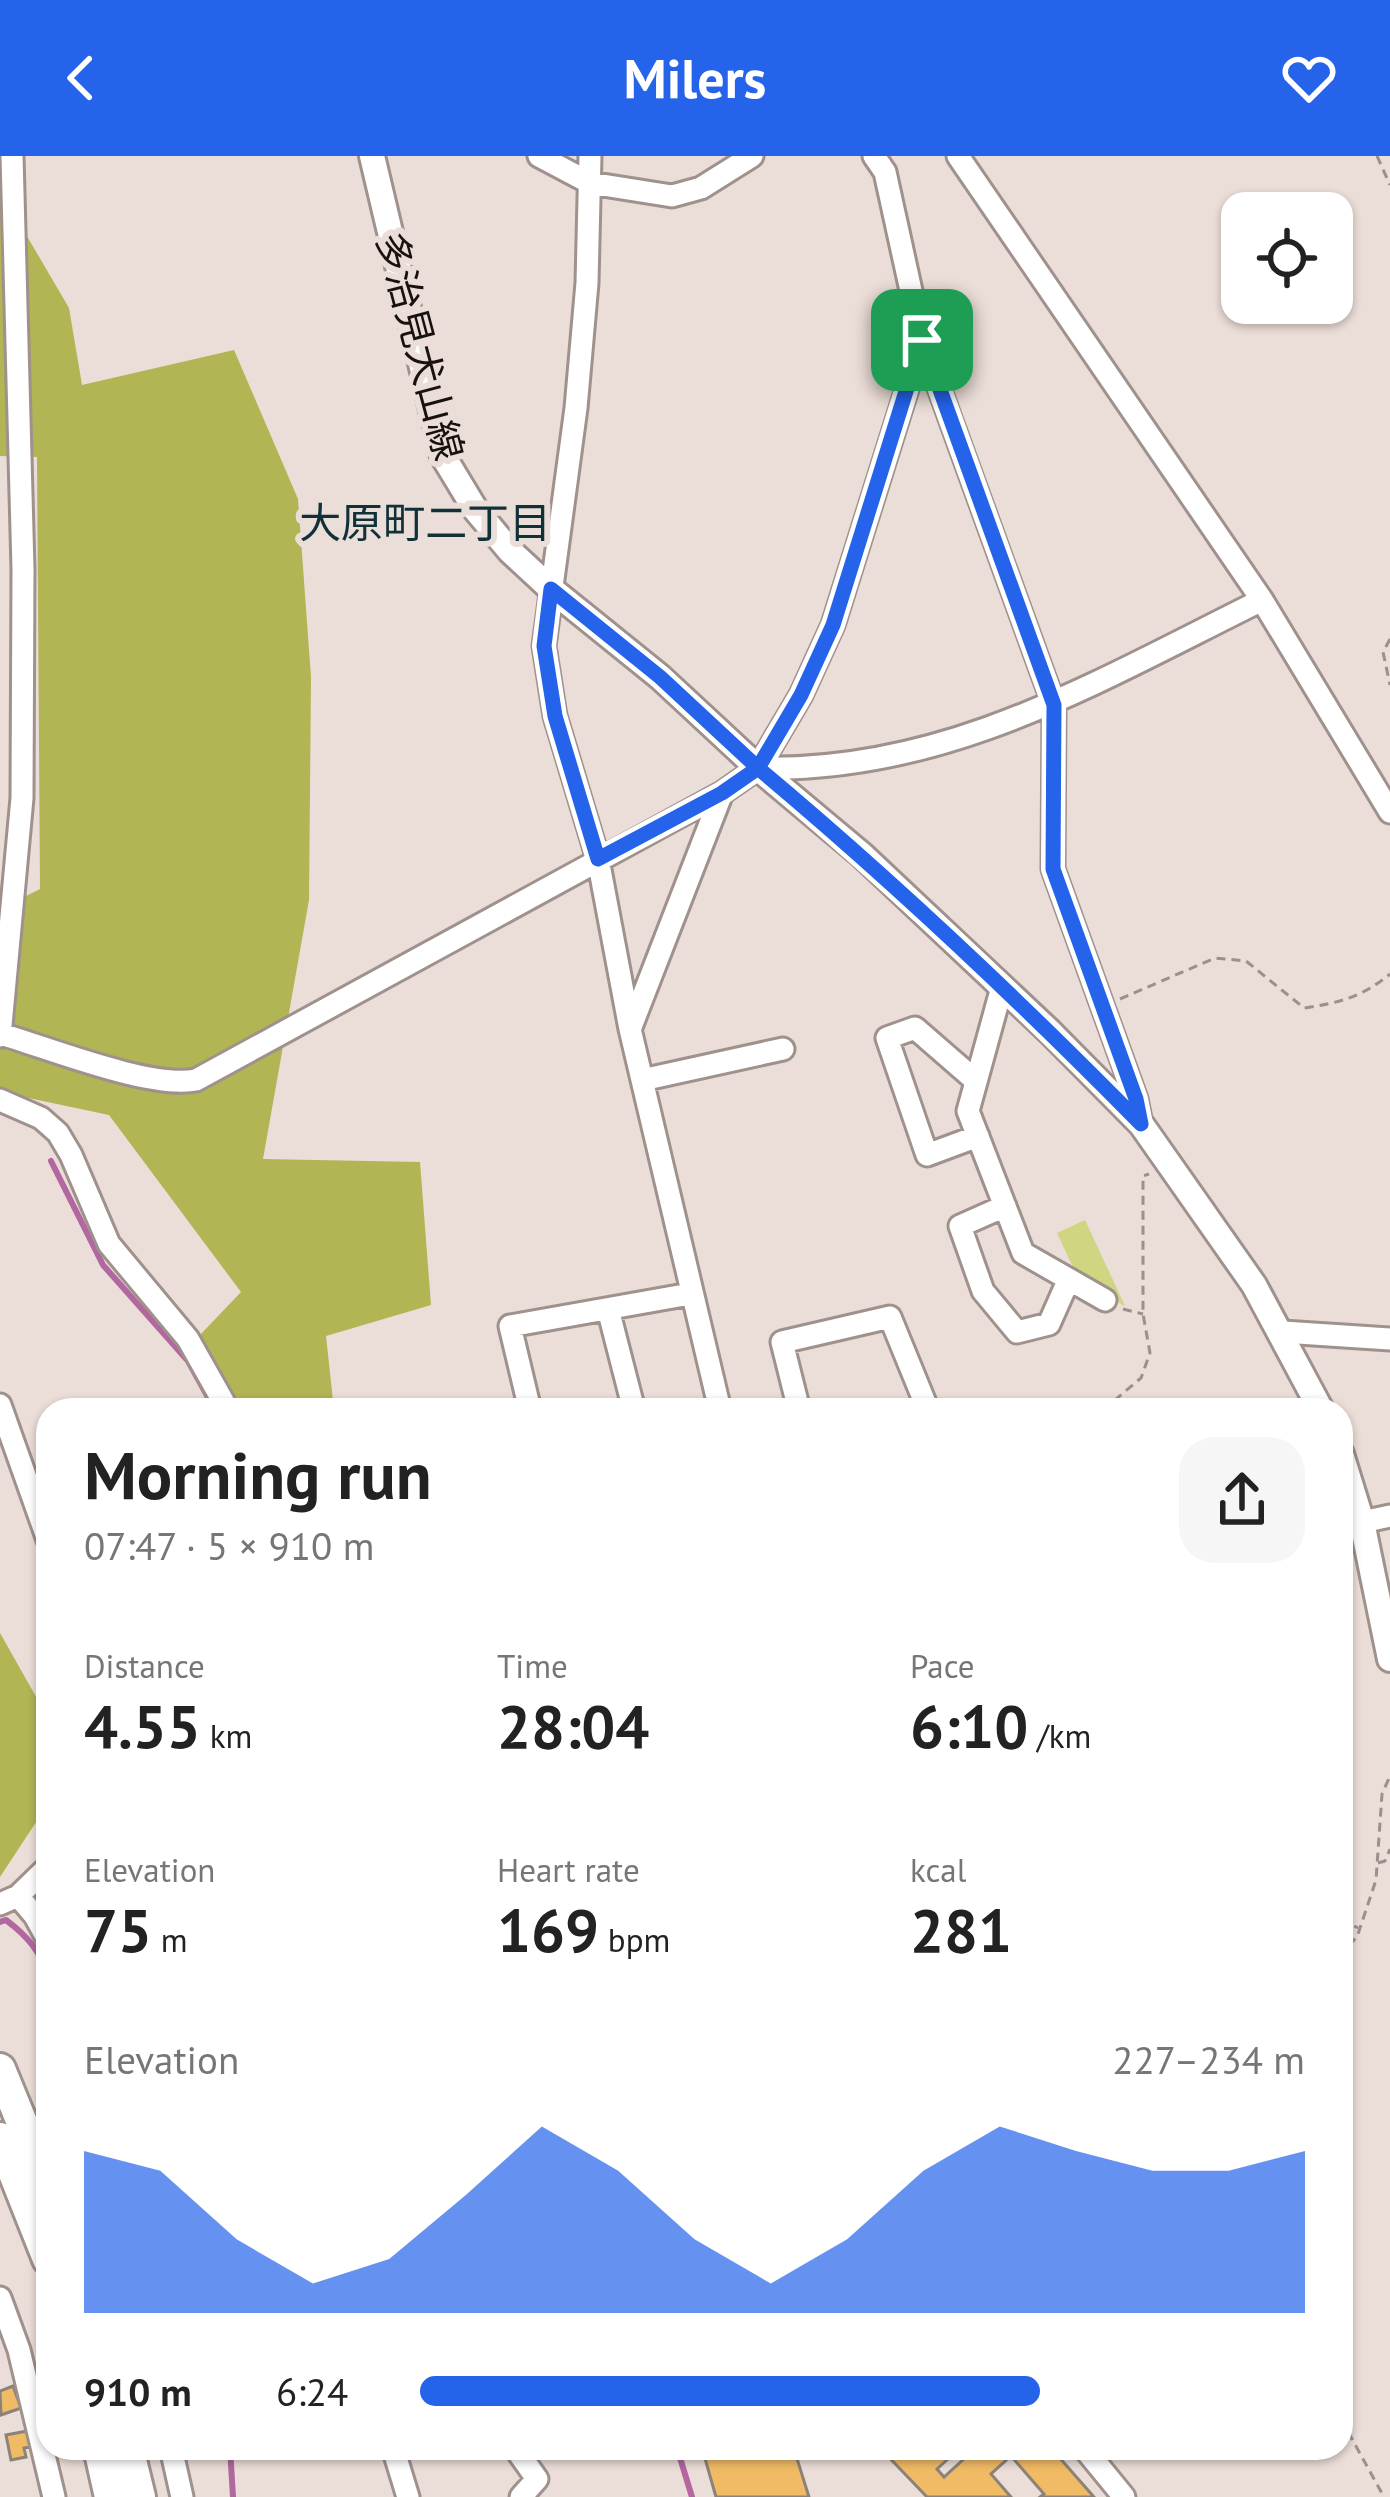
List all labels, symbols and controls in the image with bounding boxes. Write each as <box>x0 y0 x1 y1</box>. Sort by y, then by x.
text: Milers <box>624 43 766 113</box>
icon: back <box>48 45 114 111</box>
icon: heart <box>1276 45 1342 111</box>
map controls <box>1221 192 1353 324</box>
button: locate <box>1221 192 1353 324</box>
street label: 多治見犬山線 <box>366 226 475 465</box>
pin <box>871 289 973 391</box>
icon: arrive <box>889 307 955 373</box>
district label: 大原町二丁目 <box>299 495 551 550</box>
text: Morning run <box>84 1432 432 1517</box>
button: share <box>1179 1437 1305 1563</box>
text: 07:47 · 5 × 910 m <box>84 1520 374 1571</box>
text: Distance <box>84 1644 205 1687</box>
text: Time <box>497 1644 568 1687</box>
text: Pace <box>910 1644 975 1687</box>
text: 4.55 <box>84 1687 201 1765</box>
text: 28:04 <box>497 1687 649 1765</box>
text: 6:10 <box>910 1687 1028 1765</box>
text: km <box>201 1714 252 1757</box>
text: /km <box>1028 1714 1091 1757</box>
text: Elevation <box>84 1848 215 1891</box>
text: Heart rate <box>497 1848 640 1891</box>
text: kcal <box>910 1848 966 1891</box>
text: 75 <box>84 1891 152 1969</box>
text: 169 <box>497 1891 599 1969</box>
text: 281 <box>910 1891 1012 1969</box>
text: m <box>152 1918 188 1961</box>
text: bpm <box>599 1918 670 1961</box>
text: Elevation <box>84 2034 239 2085</box>
text: 227–234 m <box>1112 2034 1305 2085</box>
text: 910 m <box>84 2366 192 2417</box>
text: 6:24 <box>276 2366 348 2417</box>

